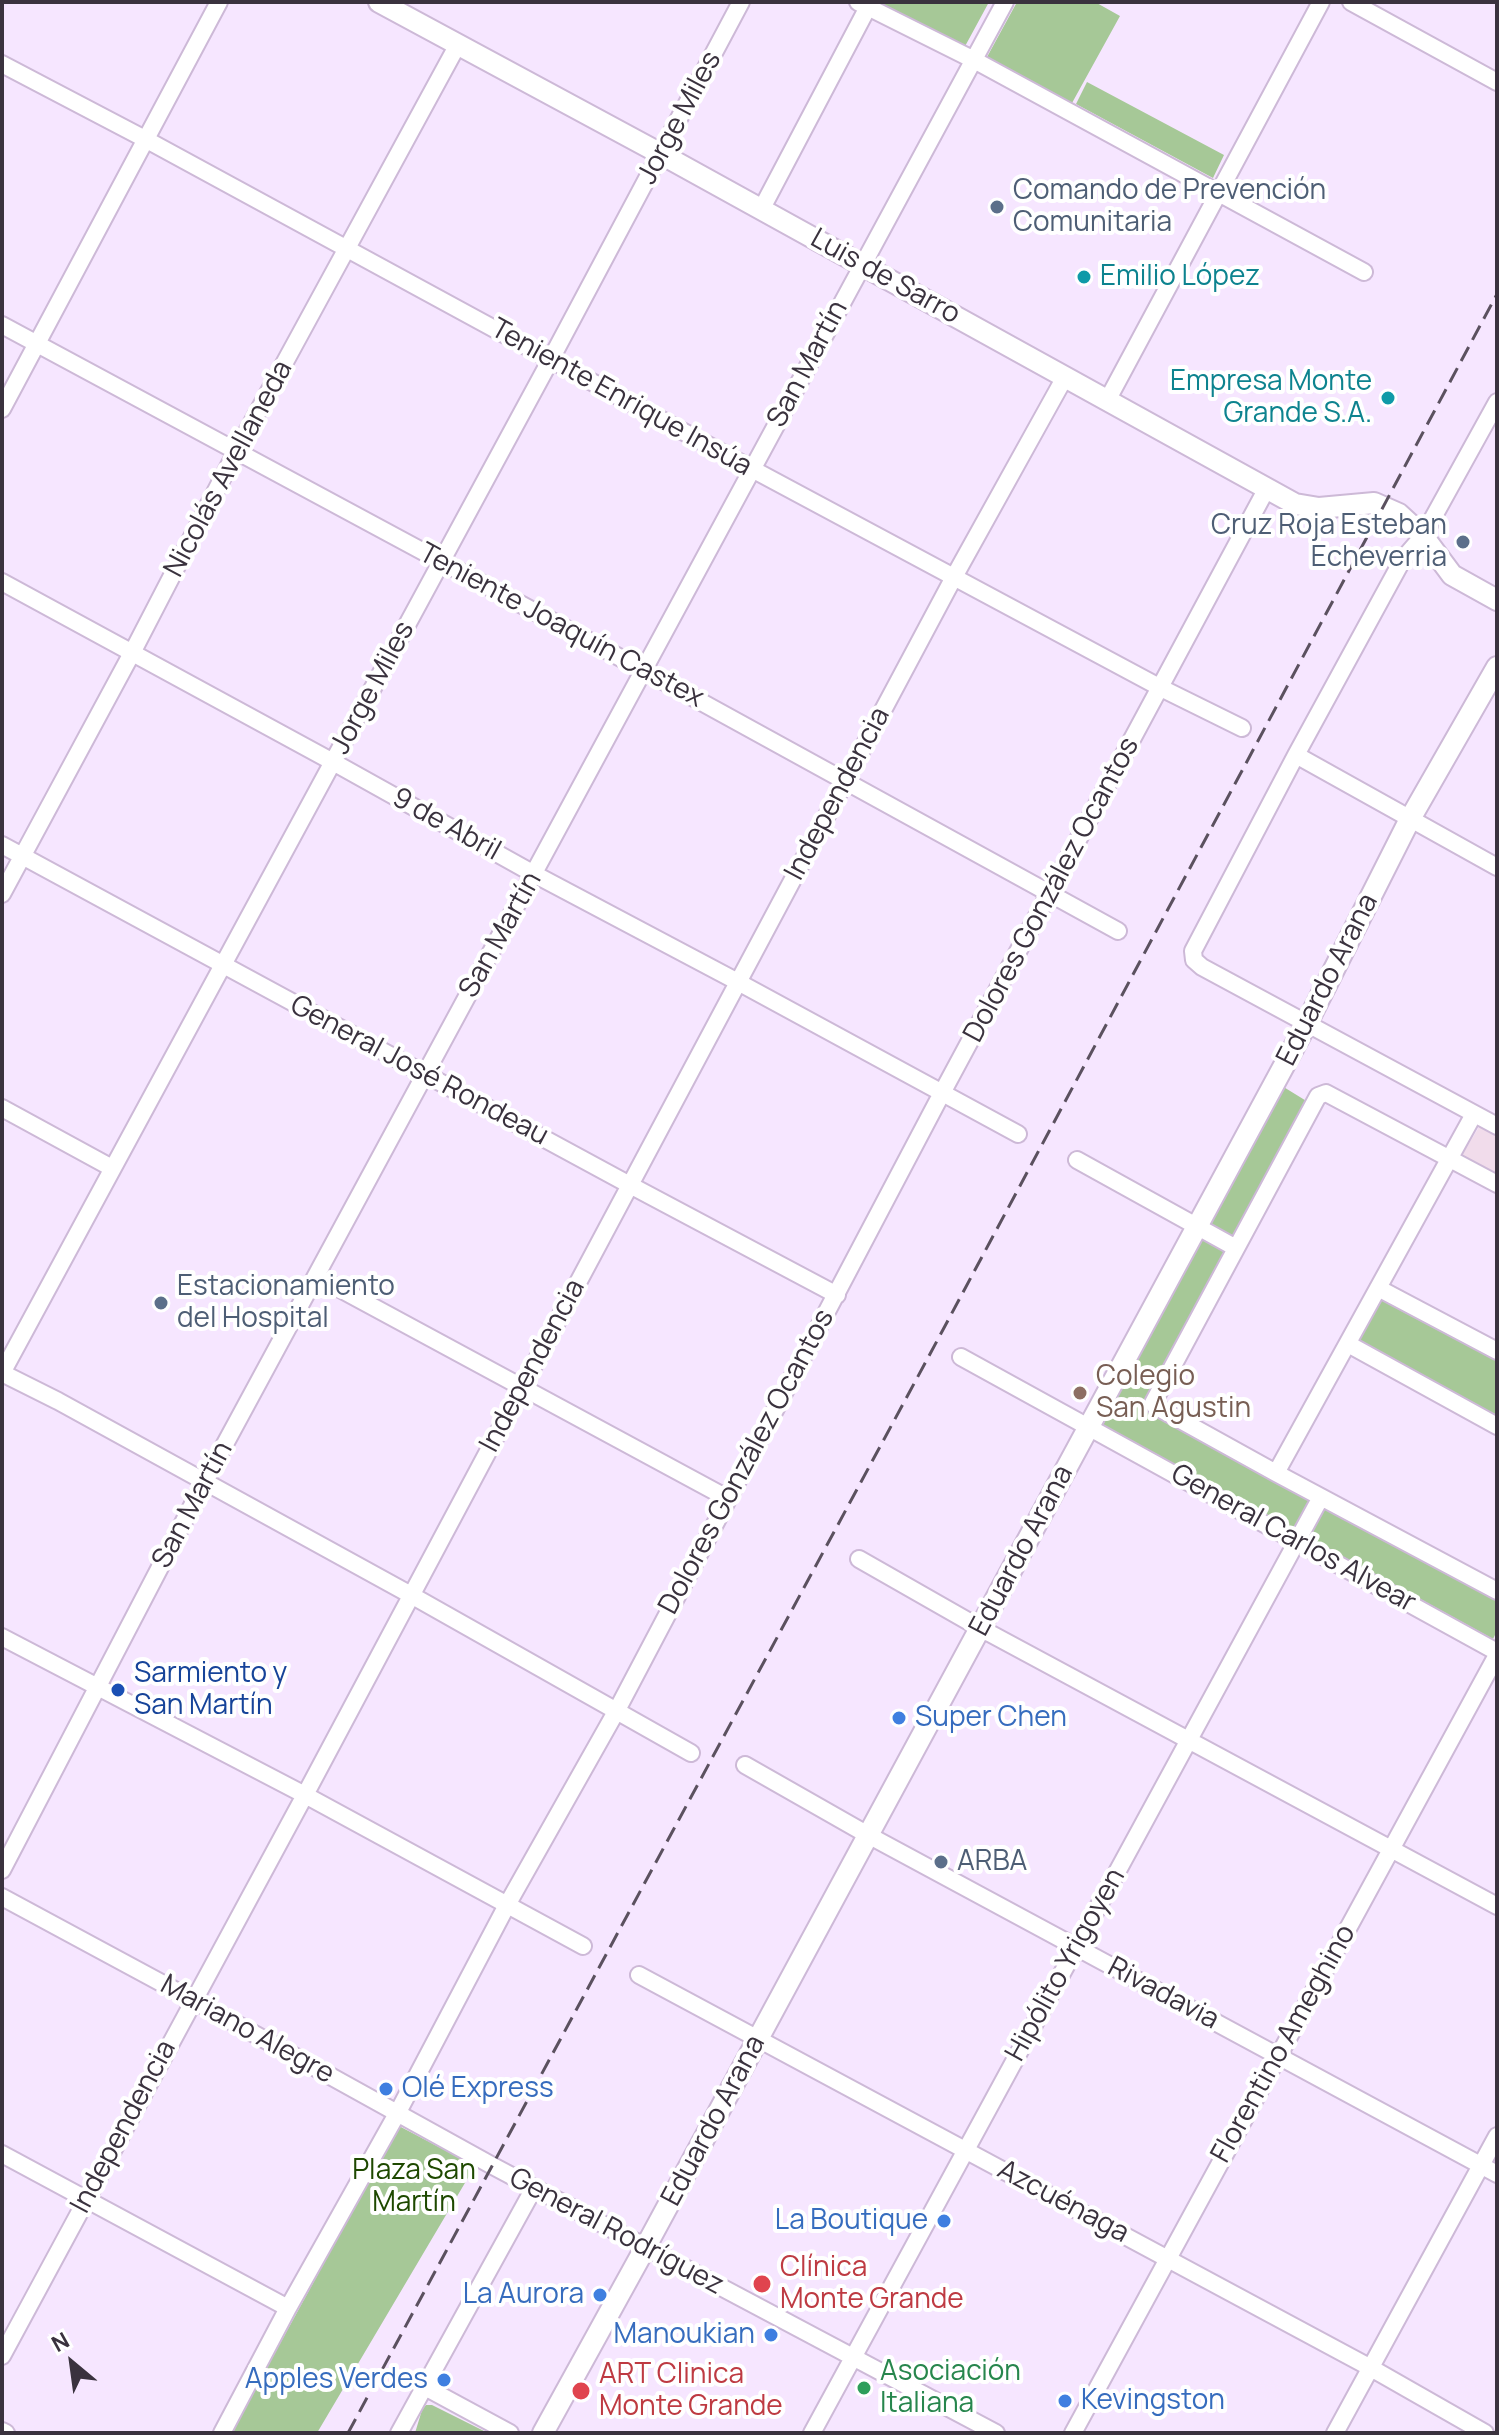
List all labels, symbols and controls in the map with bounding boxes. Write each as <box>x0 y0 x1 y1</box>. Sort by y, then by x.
street label: Jorge Miles <box>631 46 729 190</box>
place label: Comando de Prevención Comunitaria <box>1013 174 1326 240</box>
marker: Comando de Prevención Comunitaria <box>988 198 1006 216</box>
street label: Luis de Sarro <box>804 222 966 332</box>
place label: Emilio López <box>1100 260 1260 294</box>
marker: Emilio López <box>1075 268 1093 286</box>
street label: San Martín <box>761 295 855 433</box>
street label: Teniente Enrique Insúa <box>485 312 757 484</box>
street label: Nicolás Avellaneda <box>158 355 300 583</box>
place label: Empresa Monte Grande S.A. <box>1170 365 1372 431</box>
marker: Empresa Monte Grande S.A. <box>1379 389 1397 407</box>
place label: Cruz Roja Esteban Echeverria <box>1211 509 1447 575</box>
marker: Cruz Roja Esteban Echeverria <box>1454 533 1472 551</box>
street label: Teniente Joaquín Castex <box>413 537 709 715</box>
street label: Jorge Miles <box>324 616 422 760</box>
street label: Independencia <box>778 702 898 886</box>
street label: Dolores González Ocantos <box>957 732 1147 1048</box>
street label: 9 de Abril <box>386 781 506 869</box>
street label: San Martín <box>453 866 549 1004</box>
street label: Eduardo Arana <box>1270 888 1386 1072</box>
street label: General José Rondeau <box>284 989 554 1153</box>
place label: Estacionamiento del Hospital <box>177 1270 395 1336</box>
street label: Independencia <box>473 1274 593 1458</box>
marker: Estacionamiento del Hospital <box>152 1294 170 1312</box>
street label: Dolores González Ocantos <box>652 1304 842 1620</box>
place label: Colegio San Agustin <box>1096 1360 1251 1426</box>
marker: Colegio San Agustin <box>1071 1384 1089 1402</box>
street label: San Martín <box>146 1436 240 1574</box>
street label: General Carlos Alvear <box>1165 1458 1421 1620</box>
street label: Eduardo Arana <box>963 1460 1081 1642</box>
place label: Sarmiento y San Martín <box>134 1657 287 1723</box>
marker: Sarmiento y San Martín <box>109 1681 127 1699</box>
place label: Super Chen <box>915 1701 1067 1735</box>
marker: Super Chen <box>890 1709 908 1727</box>
place label: ARBA <box>957 1845 1027 1879</box>
marker: ARBA <box>932 1853 950 1871</box>
street label: Hipólito Yrigoyen <box>999 1863 1133 2067</box>
street label: Florentino Ameghino <box>1205 1919 1363 2169</box>
street label: Rivadavia <box>1102 1951 1224 2037</box>
street label: Mariano Alegre <box>154 1968 340 2092</box>
street label: Eduardo Arana <box>655 2030 773 2212</box>
street label: Independencia <box>64 2035 184 2219</box>
place label: Olé Express <box>402 2072 554 2106</box>
marker: Olé Express <box>377 2080 395 2098</box>
street label: Azcuénaga <box>992 2153 1134 2251</box>
park label: Plaza San Martín <box>352 2154 476 2220</box>
street label: General Rodríguez <box>503 2161 729 2303</box>
place label: La Boutique <box>775 2204 928 2238</box>
marker: La Boutique <box>935 2212 953 2230</box>
place label: Clínica Monte Grande <box>780 2251 964 2317</box>
marker: Clínica Monte Grande <box>751 2273 773 2295</box>
place label: La Aurora <box>463 2278 584 2312</box>
marker: La Aurora <box>591 2286 609 2304</box>
place label: Manoukian <box>614 2318 755 2352</box>
north arrow <box>32 2323 112 2403</box>
text: N <box>46 2325 75 2359</box>
marker: Manoukian <box>762 2326 780 2344</box>
place label: Asociación Italiana <box>880 2355 1021 2421</box>
place label: ART Clinica Monte Grande <box>599 2358 783 2424</box>
place label: Apples Verdes <box>245 2363 428 2397</box>
marker: Apples Verdes <box>435 2371 453 2389</box>
marker: Asociación Italiana <box>855 2379 873 2397</box>
marker: ART Clinica Monte Grande <box>570 2380 592 2402</box>
place label: Kevingston <box>1081 2384 1225 2418</box>
marker: Kevingston <box>1056 2392 1074 2410</box>

